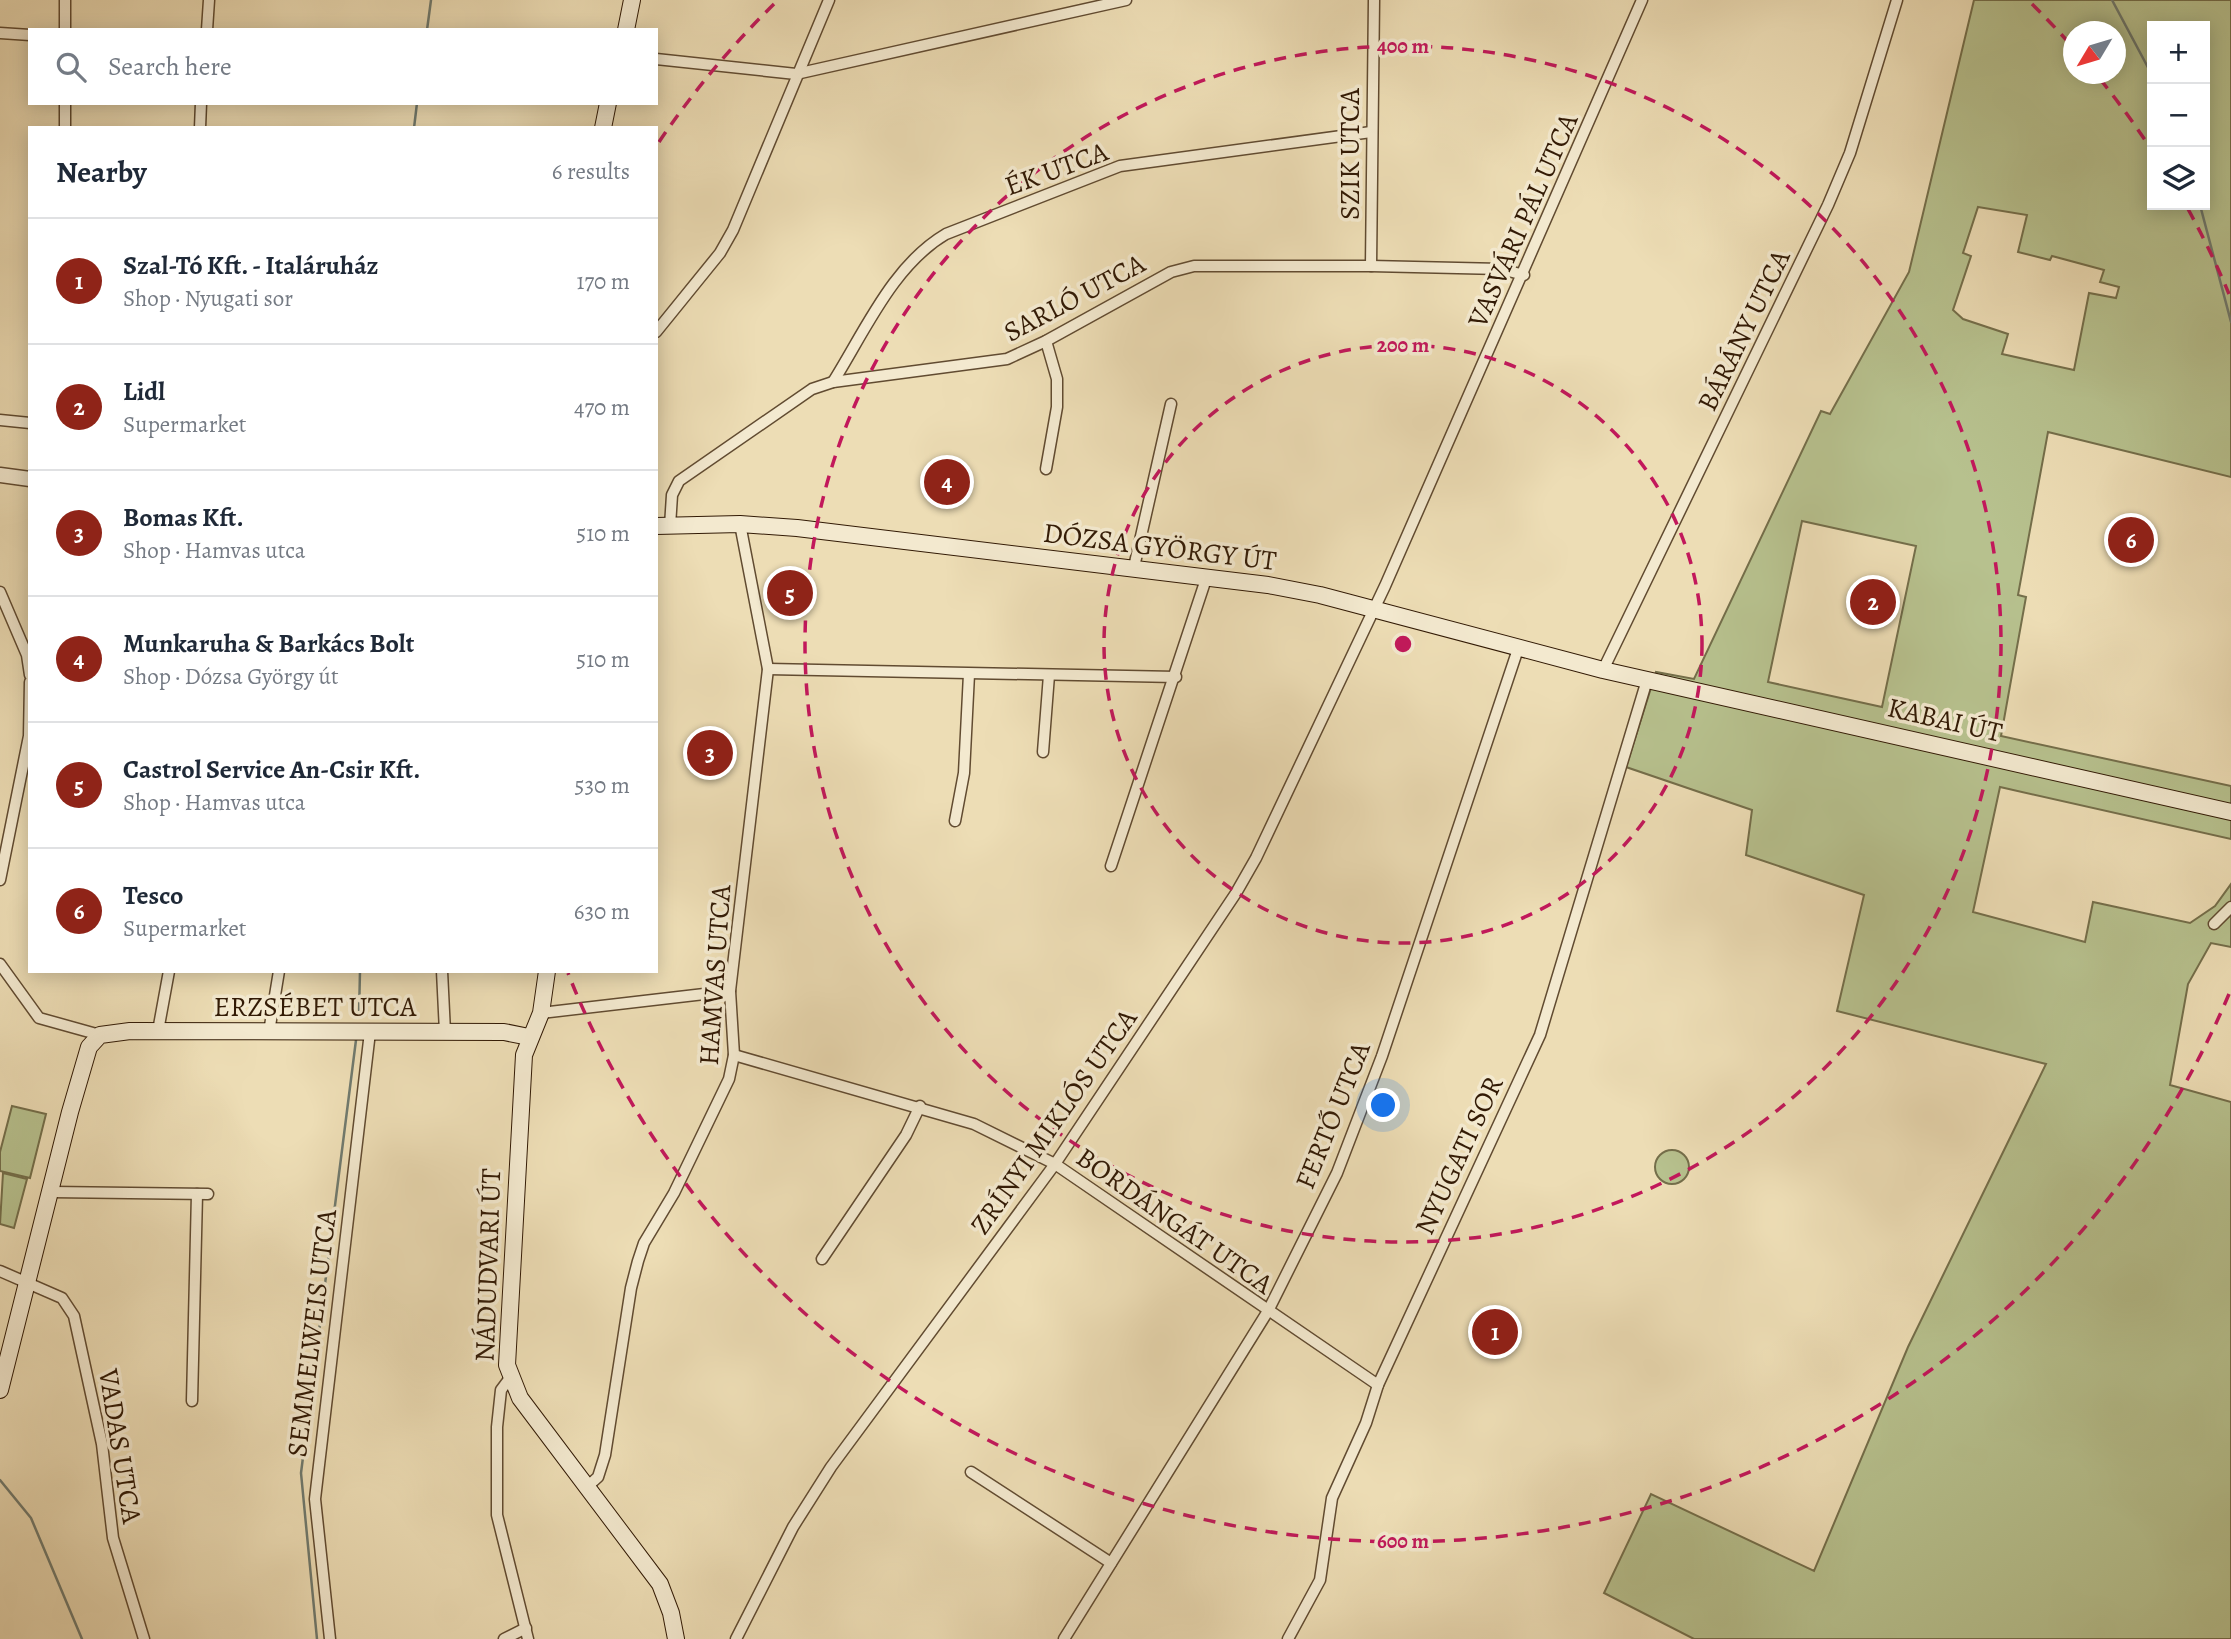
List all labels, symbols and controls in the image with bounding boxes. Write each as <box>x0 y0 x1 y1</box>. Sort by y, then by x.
north arrow <box>2063 21 2126 84</box>
map controls <box>2147 21 2210 210</box>
button: + <box>2147 21 2210 84</box>
search box <box>28 28 658 105</box>
text: 400 m <box>1377 32 1430 60</box>
icon: search <box>52 48 90 86</box>
text: Search here <box>108 49 232 84</box>
button: − <box>2147 84 2210 147</box>
street label: SZIK UTCA <box>1331 87 1369 220</box>
street label: VASVÁRI PÁL UTCA <box>1458 107 1587 334</box>
street label: ÉK UTCA <box>999 132 1114 205</box>
button: layers <box>2147 147 2210 210</box>
text: Nearby <box>56 152 147 192</box>
text: 6 results <box>552 156 630 187</box>
street label: BÁRÁNY UTCA <box>1688 243 1800 417</box>
street label: SARLÓ UTCA <box>997 244 1153 351</box>
text: Szal-Tó Kft. - Italáruház <box>123 248 379 283</box>
text: 1 <box>75 266 83 297</box>
text: 170 m <box>577 266 630 297</box>
text: Shop · Nyugati sor <box>123 283 293 314</box>
text: 200 m <box>1377 331 1430 359</box>
text: Lidl <box>123 374 165 409</box>
text: 2 <box>73 392 85 423</box>
text: 470 m <box>574 392 630 423</box>
text: Supermarket <box>123 409 246 440</box>
pin: 4 <box>924 456 970 508</box>
text: Bomas Kft. <box>123 500 244 535</box>
street label: DÓZSA GYÖRGY ÚT <box>1041 514 1279 580</box>
pin: 6 <box>2108 514 2154 566</box>
text: 3 <box>74 518 84 549</box>
text: 510 m <box>576 518 630 549</box>
text: Shop · Hamvas utca <box>123 535 305 566</box>
pin: 5 <box>767 567 813 619</box>
pin: 2 <box>1850 576 1896 628</box>
text: Munkaruha & Barkács Bolt <box>123 626 414 661</box>
centre of rings <box>1391 632 1415 656</box>
text: 4 <box>74 644 84 675</box>
text: 510 m <box>576 644 630 675</box>
text: Shop · Dózsa György út <box>123 661 339 692</box>
street label: KABAI ÚT <box>1884 688 2006 752</box>
pin: 3 <box>687 727 733 779</box>
text: Castrol Service An-Csir Kft. <box>123 752 420 787</box>
text: 5 <box>74 770 84 801</box>
text: 530 m <box>575 770 630 801</box>
text: Shop · Hamvas utca <box>123 787 305 818</box>
text: Tesco <box>123 878 183 913</box>
street label: HAMVAS UTCA <box>690 883 740 1067</box>
text: 6 <box>74 896 84 927</box>
text: 630 m <box>574 896 630 927</box>
text: Supermarket <box>123 913 246 944</box>
street label: ERZSÉBET UTCA <box>214 988 417 1026</box>
street label: ZRÍNYI MIKLÓS UTCA <box>962 1001 1146 1242</box>
street label: FERTŐ UTCA <box>1286 1035 1380 1195</box>
street label: NYUGATI SOR <box>1406 1070 1512 1241</box>
your location <box>1366 1088 1400 1122</box>
street label: BORDÁNGÁT UTCA <box>1068 1139 1281 1303</box>
street label: NÁDUDVARI ÚT <box>466 1168 510 1362</box>
street label: SEMMELWEIS UTCA <box>278 1206 346 1459</box>
pin: 1 <box>1472 1306 1518 1358</box>
street label: VADAS UTCA <box>89 1365 151 1527</box>
text: 600 m <box>1377 1527 1429 1555</box>

